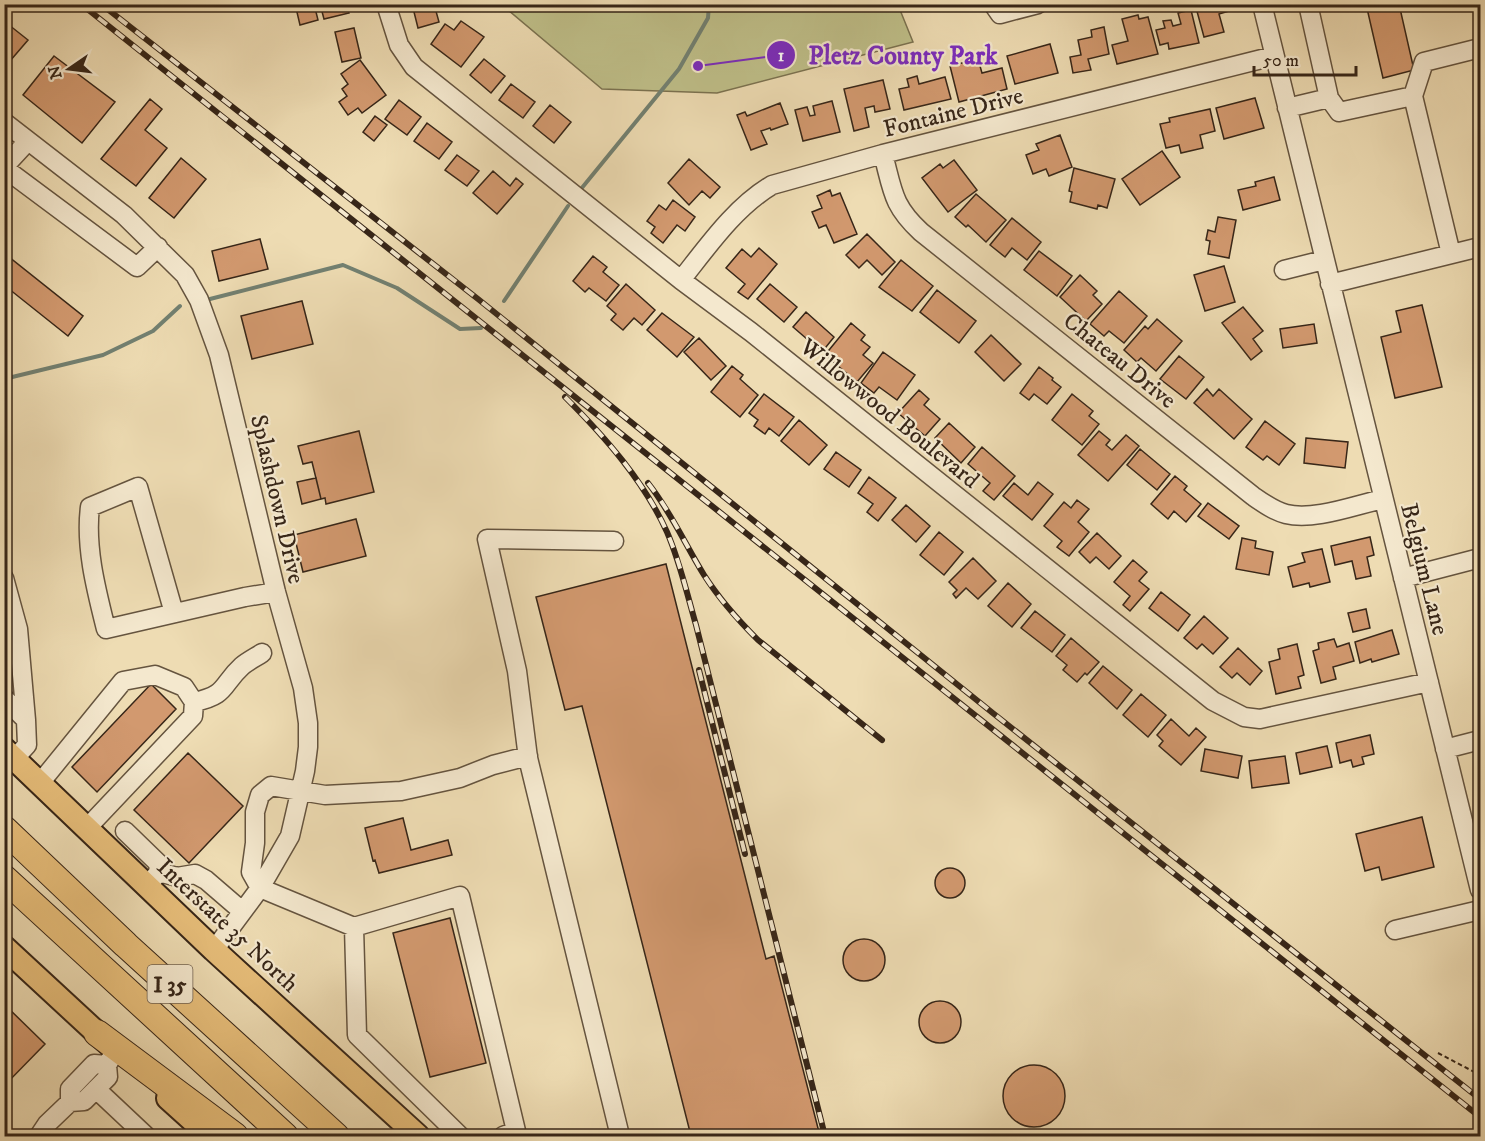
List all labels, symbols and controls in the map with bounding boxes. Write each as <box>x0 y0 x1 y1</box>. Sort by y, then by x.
callout: Pletz County Park <box>766 33 1010 77</box>
north arrow <box>39 39 99 99</box>
scale bar <box>1254 39 1356 77</box>
text: Pletz County Park <box>808 40 999 73</box>
text: 1 <box>778 45 785 67</box>
text: 50 m <box>1263 50 1299 72</box>
text: N <box>44 64 67 81</box>
street label: Fontaine Drive <box>880 81 1026 145</box>
street label: Chateau Drive <box>1057 306 1182 415</box>
street label: Willowwood Boulevard <box>793 332 985 495</box>
street label: Splashdown Drive <box>243 412 311 587</box>
street label: Belgium Lane <box>1393 500 1455 638</box>
street label: Interstate 35 North <box>150 852 305 1000</box>
road number: I 35 <box>148 965 192 1003</box>

